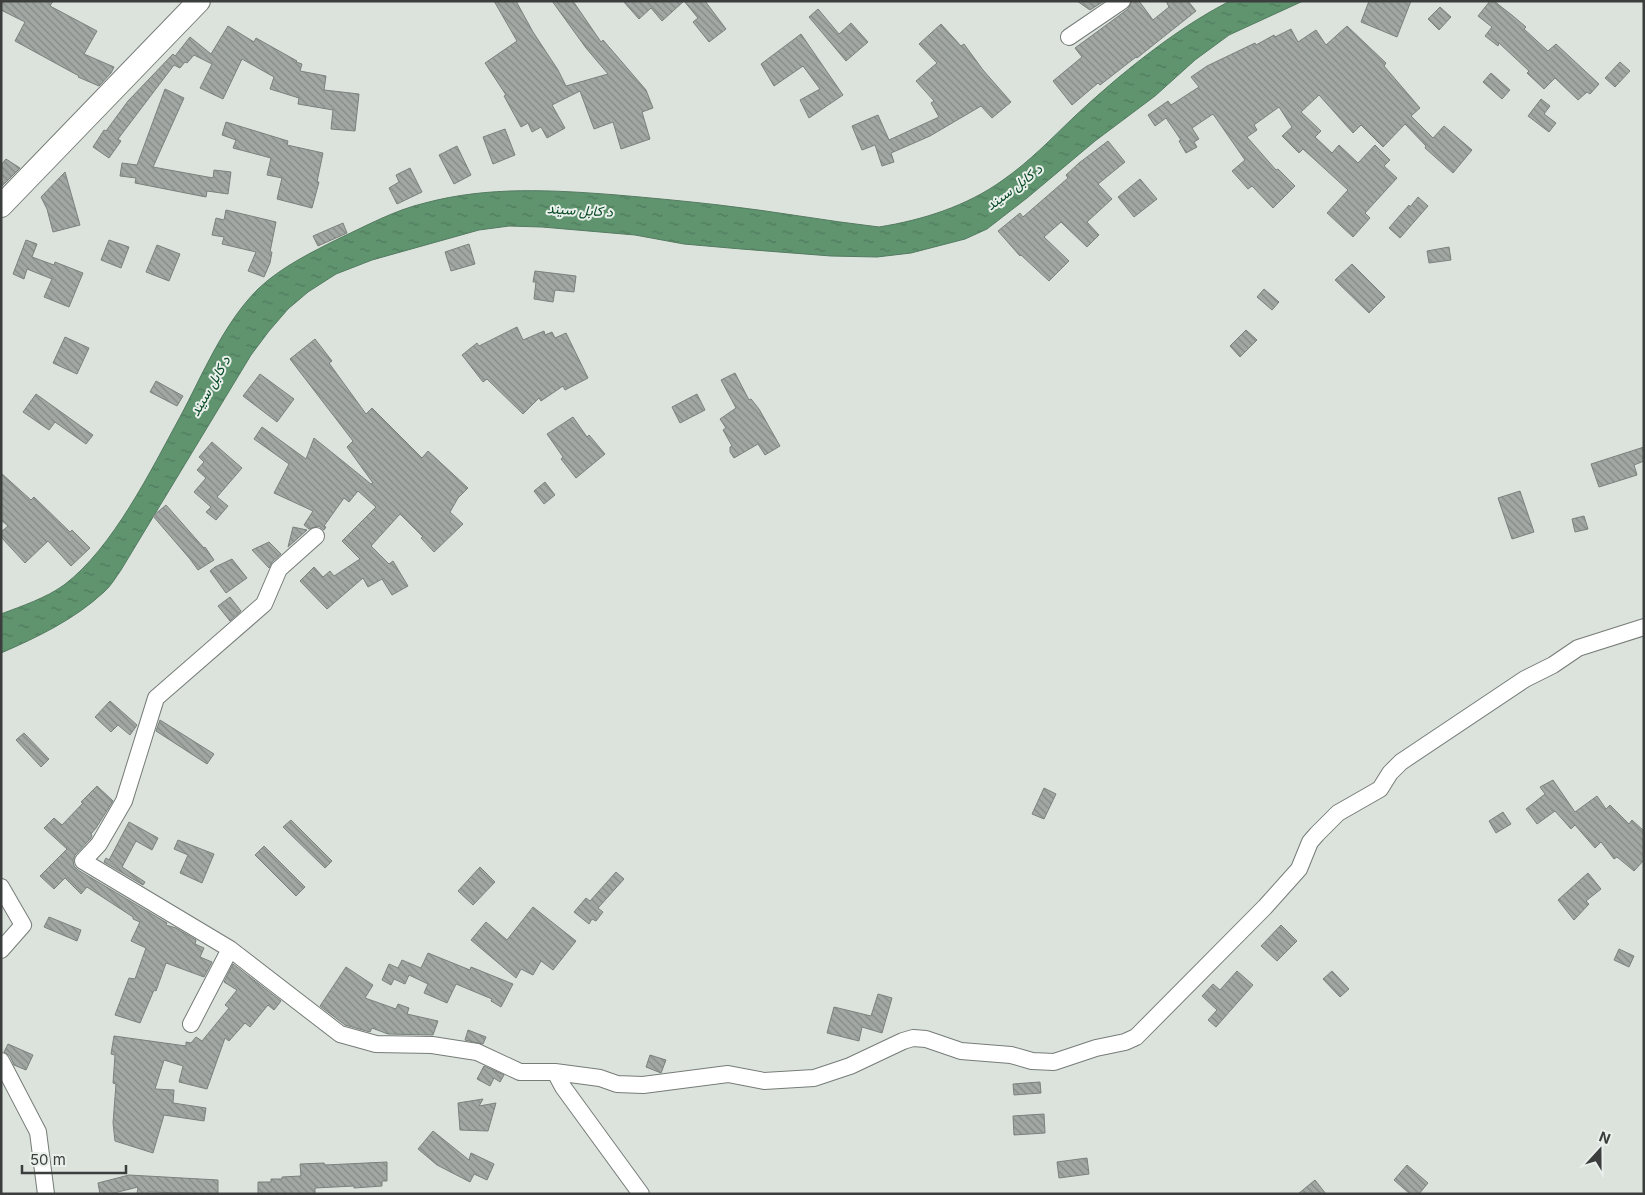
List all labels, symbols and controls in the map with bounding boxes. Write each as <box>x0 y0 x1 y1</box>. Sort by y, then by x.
water label: د کابل سيند <box>982 160 1046 214</box>
water label: د کابل سيند <box>546 199 614 221</box>
water label: د کابل سيند <box>186 353 235 419</box>
north arrow <box>1575 1125 1625 1175</box>
text: N <box>1597 1128 1613 1147</box>
scale bar <box>22 1142 126 1174</box>
text: 50 m <box>30 1150 66 1169</box>

